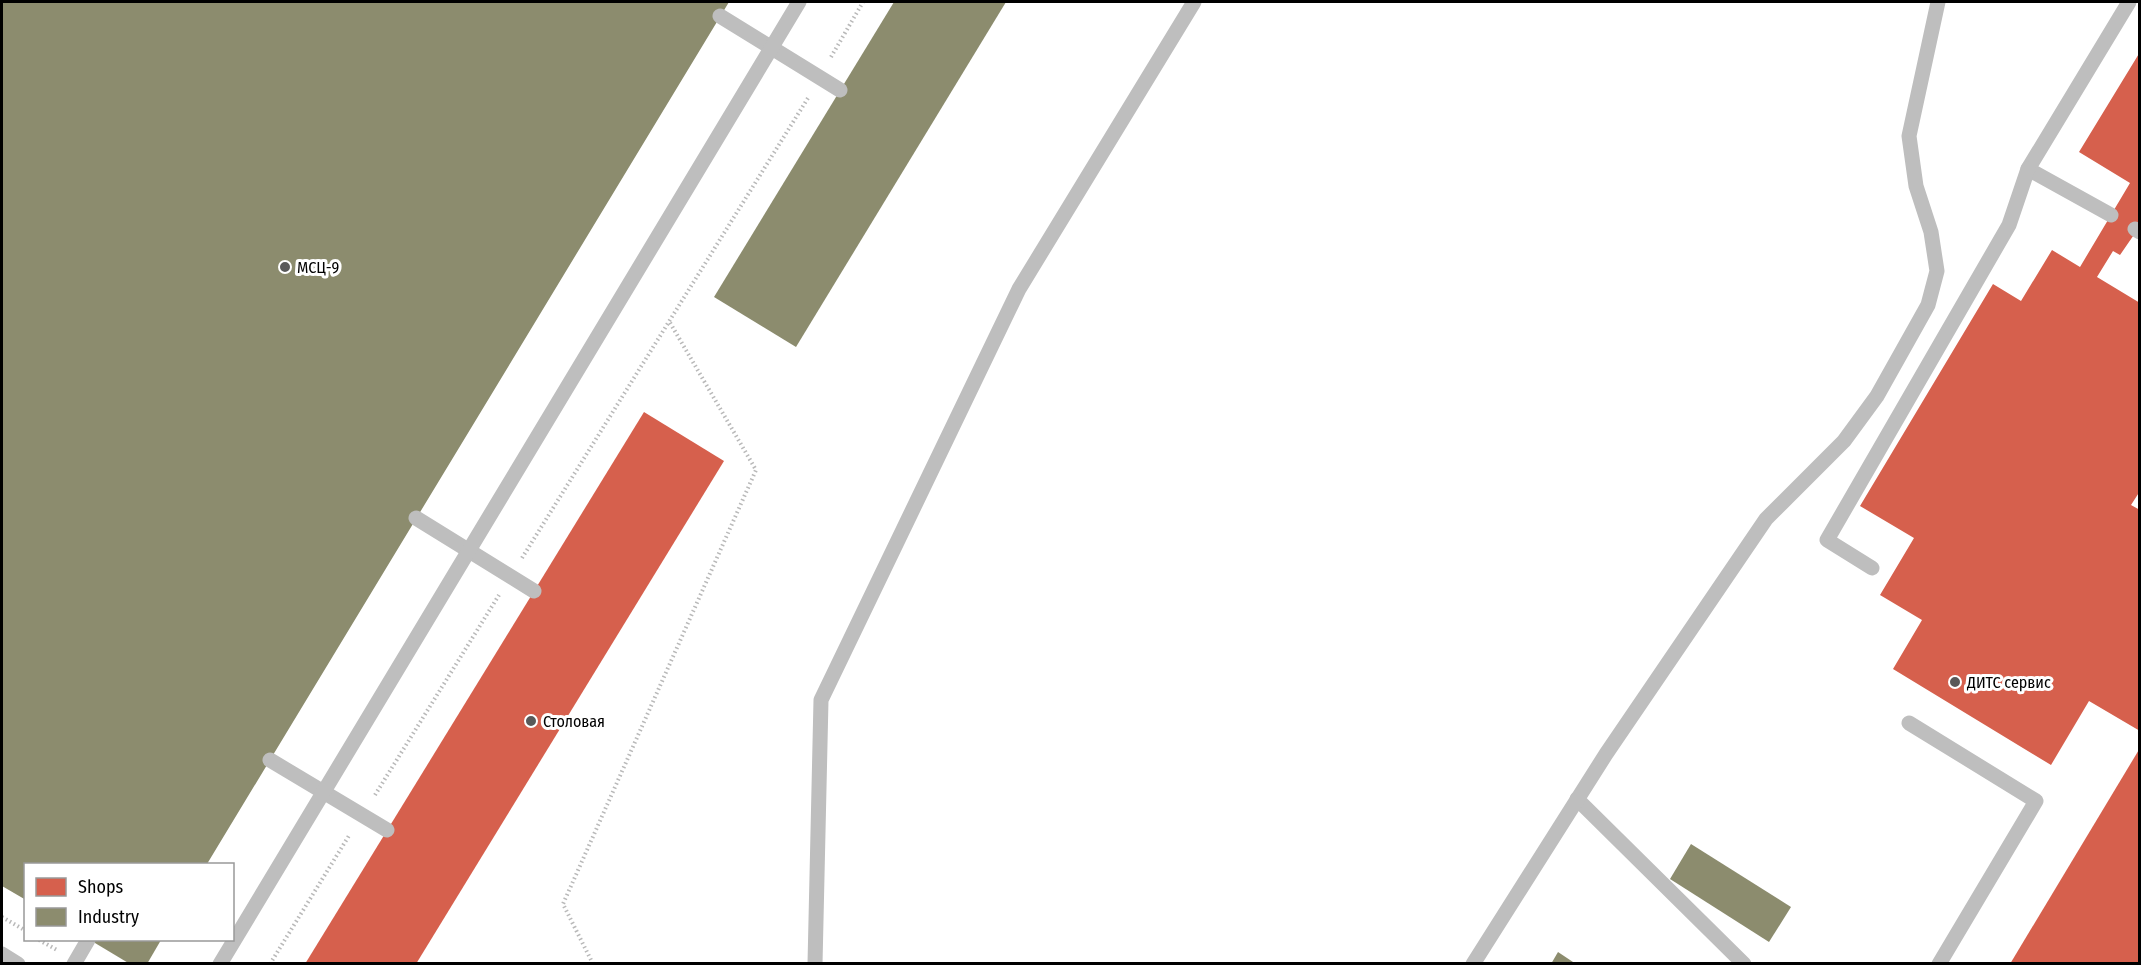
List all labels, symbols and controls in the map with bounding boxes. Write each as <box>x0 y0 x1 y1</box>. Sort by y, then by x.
place label: МСЦ-9 <box>297 258 340 277</box>
marker: МСЦ-9 <box>278 260 292 274</box>
place label: ДИТС сервис <box>1966 673 2051 692</box>
marker: ДИТС сервис <box>1948 675 1962 689</box>
place label: Столовая <box>543 712 605 731</box>
marker: Столовая <box>524 714 538 728</box>
legend <box>24 863 234 941</box>
text: Shops <box>78 876 123 898</box>
text: Industry <box>78 906 139 928</box>

